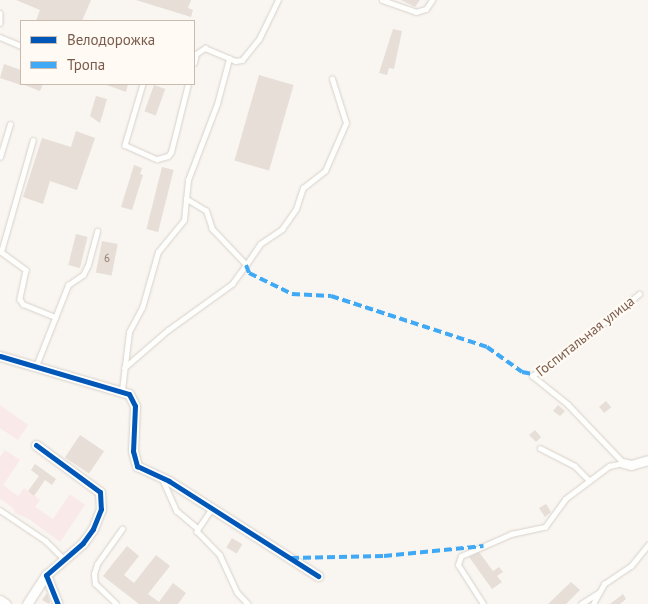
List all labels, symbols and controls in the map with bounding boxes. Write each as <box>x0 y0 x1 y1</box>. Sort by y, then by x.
legend <box>20 20 195 85</box>
text: Велодорожка <box>67 30 155 49</box>
text: Тропа <box>67 55 105 74</box>
house number: 6 <box>104 251 110 265</box>
street label: Госпитальная улица <box>532 292 638 380</box>

